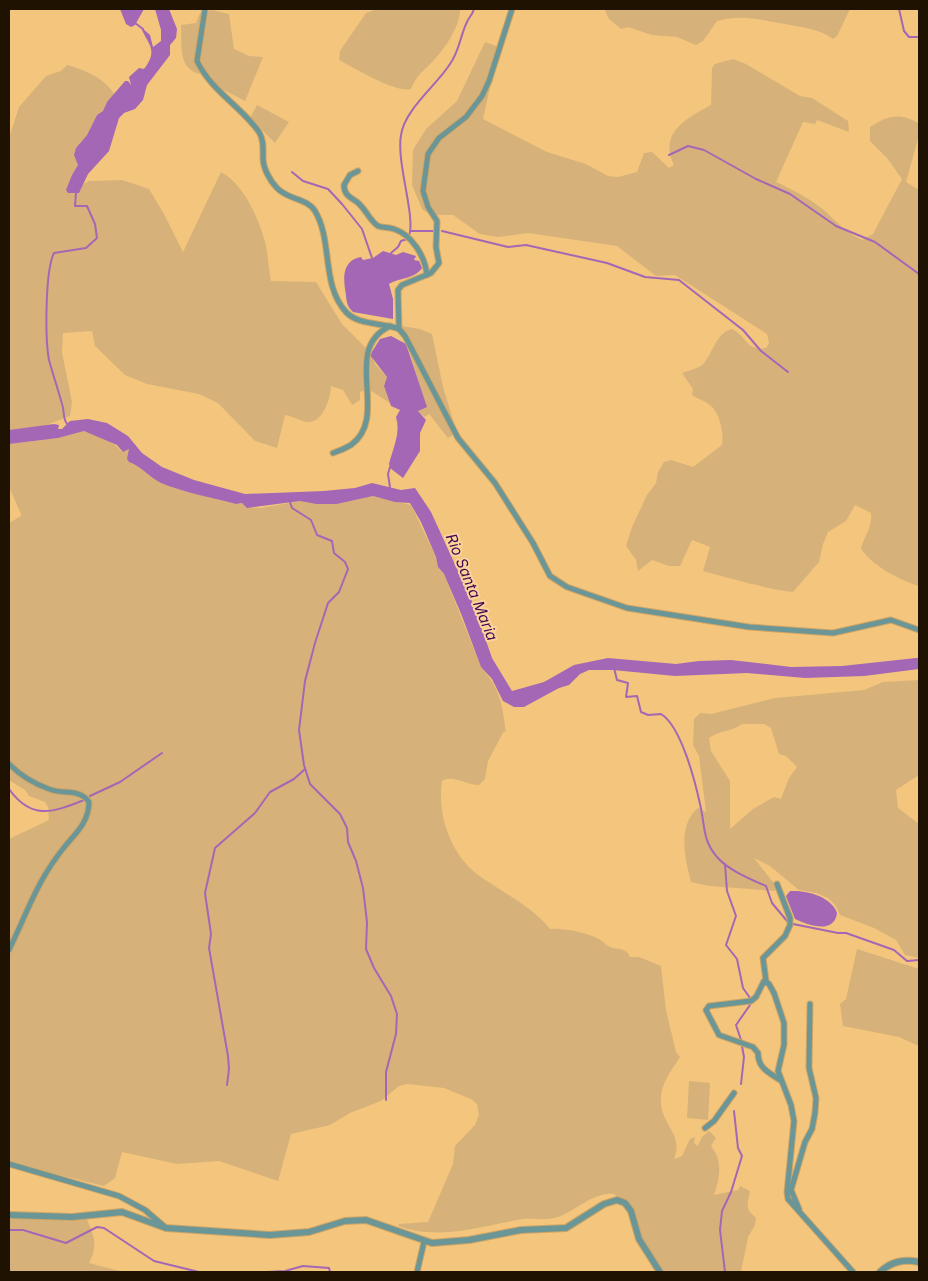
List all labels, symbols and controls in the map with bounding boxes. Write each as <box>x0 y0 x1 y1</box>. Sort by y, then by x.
water label: Rio Santa Maria <box>442 531 502 643</box>

